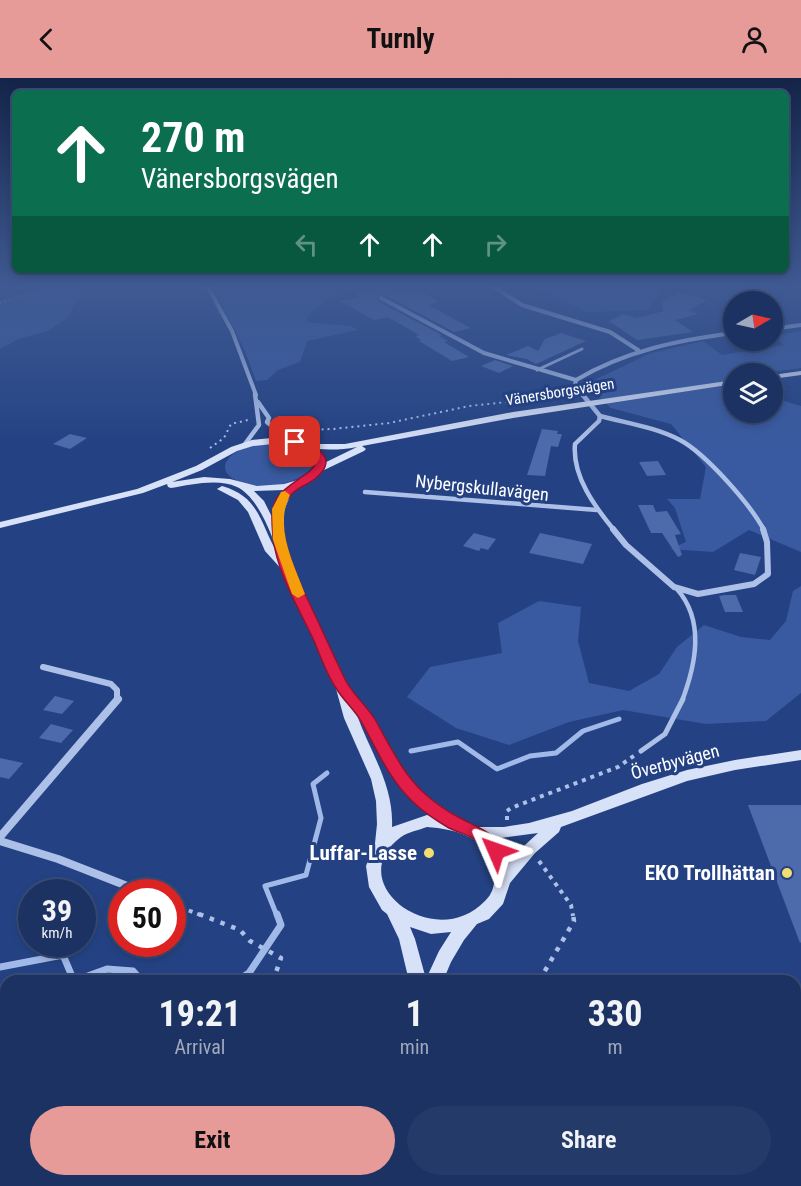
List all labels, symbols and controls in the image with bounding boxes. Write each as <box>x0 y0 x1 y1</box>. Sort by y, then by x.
icon: back <box>30 23 63 56</box>
text: Turnly <box>366 23 435 55</box>
icon: person <box>738 23 771 56</box>
text: 270 m <box>141 113 246 162</box>
icon: ahead <box>42 114 120 192</box>
text: Vänersborgsvägen <box>141 163 339 195</box>
icon: left <box>290 228 323 261</box>
icon: ahead <box>353 228 386 261</box>
icon: ahead <box>416 228 449 261</box>
icon: right <box>479 228 512 261</box>
north arrow <box>723 291 783 351</box>
map controls <box>723 291 783 423</box>
button: layers <box>723 363 783 423</box>
street label: Vänersborgsvägen <box>504 375 616 409</box>
pin <box>269 416 320 467</box>
icon: arrive <box>278 425 311 458</box>
street label: Nybergskullavägen <box>414 470 550 505</box>
street label: Överbyvägen <box>628 740 721 783</box>
position arrow <box>464 819 528 883</box>
place label: Luffar-Lasse <box>310 841 417 865</box>
marker: Luffar-Lasse <box>422 846 436 860</box>
place label: EKO Trollhättan <box>645 861 775 885</box>
marker: EKO Trollhättan <box>780 866 794 880</box>
speed limit sign: 50 <box>108 879 186 957</box>
text: 39 <box>42 893 72 928</box>
text: km/h <box>42 924 72 942</box>
text: 19:21 <box>159 993 241 1035</box>
text: 1 <box>405 993 424 1035</box>
text: 330 <box>588 993 642 1035</box>
text: Arrival <box>174 1035 225 1059</box>
text: min <box>400 1035 429 1059</box>
text: m <box>608 1035 623 1059</box>
button: Exit <box>30 1106 395 1175</box>
button: Share <box>407 1106 771 1175</box>

